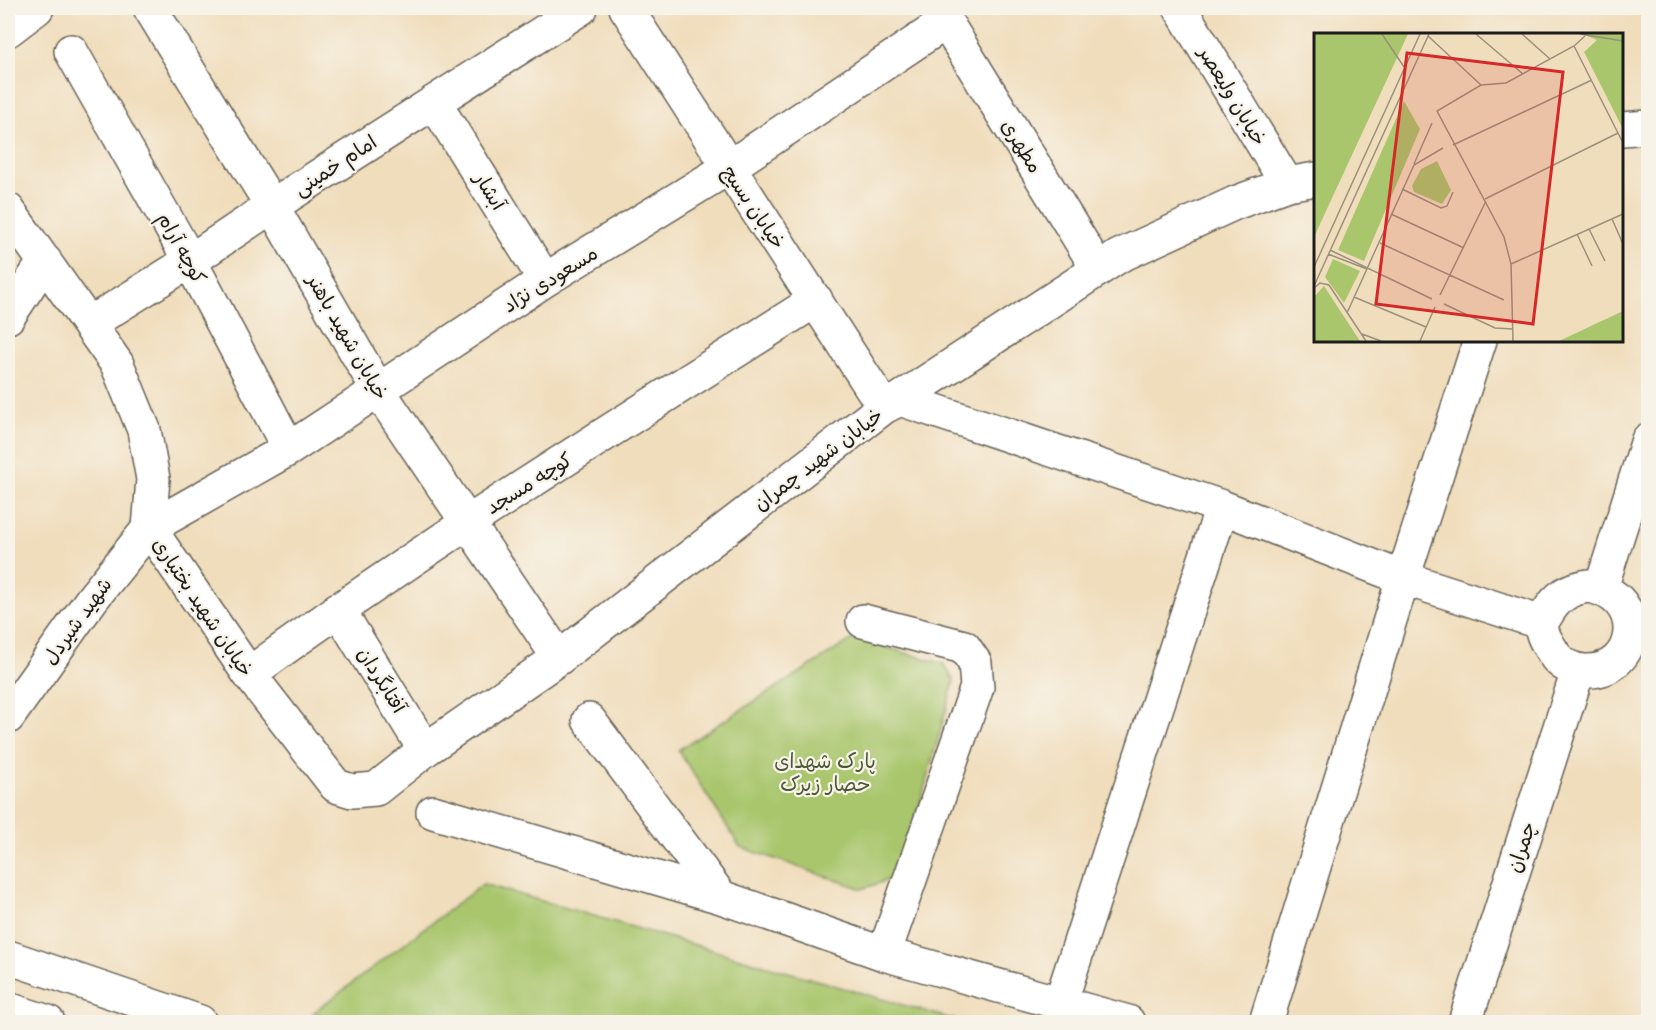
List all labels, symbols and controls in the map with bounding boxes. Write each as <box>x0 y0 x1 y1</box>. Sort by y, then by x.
inset map <box>1314 33 1623 342</box>
street label: خیابان ولیعصر <box>1190 40 1272 151</box>
street label: مطهری <box>994 115 1048 179</box>
street label: امام خمینی <box>289 129 383 203</box>
street label: خیابان بسیج <box>715 161 791 255</box>
street label: آبشار <box>466 166 511 217</box>
street label: کوچه آرام <box>150 208 211 289</box>
street label: مسعودی نژاد <box>498 240 603 320</box>
street label: خیابان شهید باهنر <box>299 268 394 406</box>
street label: خیابان شهید چمران <box>749 403 889 518</box>
street label: کوچه مسجد <box>481 447 578 522</box>
street label: خیابان شهید بختیاری <box>145 533 258 683</box>
street label: شهید شیردل <box>37 573 119 671</box>
street label: آفتابگردان <box>350 643 412 720</box>
park label: پارک شهدای حصار زیرک <box>774 749 876 799</box>
street label: چمران <box>1502 818 1543 876</box>

